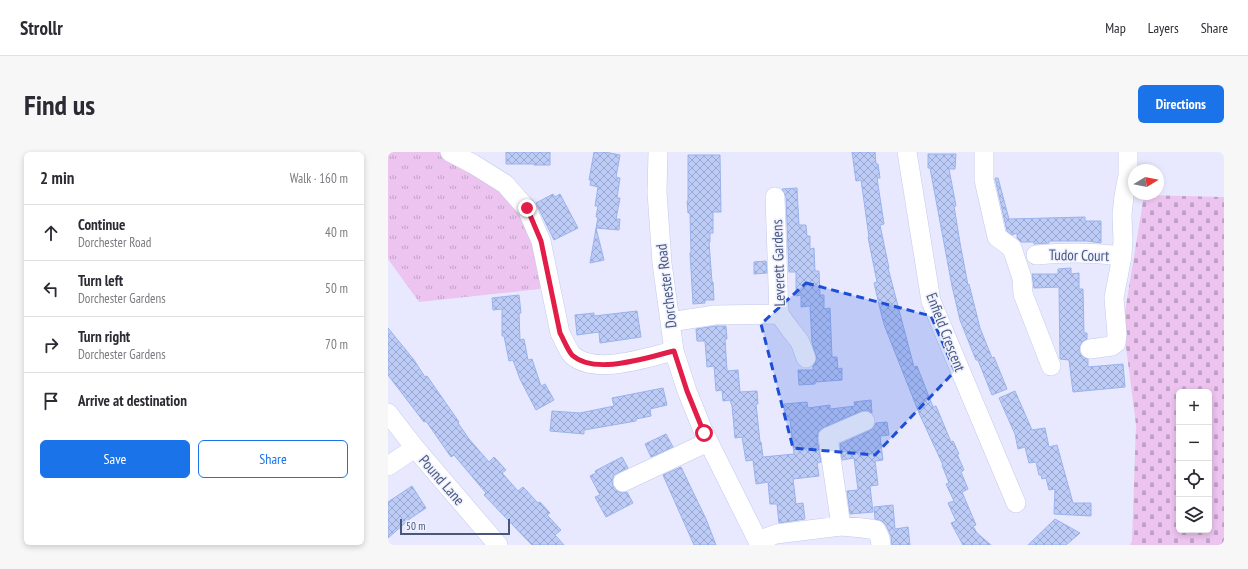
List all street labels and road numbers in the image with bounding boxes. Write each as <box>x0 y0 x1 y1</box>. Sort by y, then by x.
street label: Leverett Gardens <box>767 219 789 307</box>
street label: Dorchester Road <box>651 243 681 329</box>
street label: Tudor Court <box>1049 245 1109 265</box>
street label: Enfield Crescent <box>922 290 970 374</box>
street label: Pound Lane <box>415 451 469 509</box>

